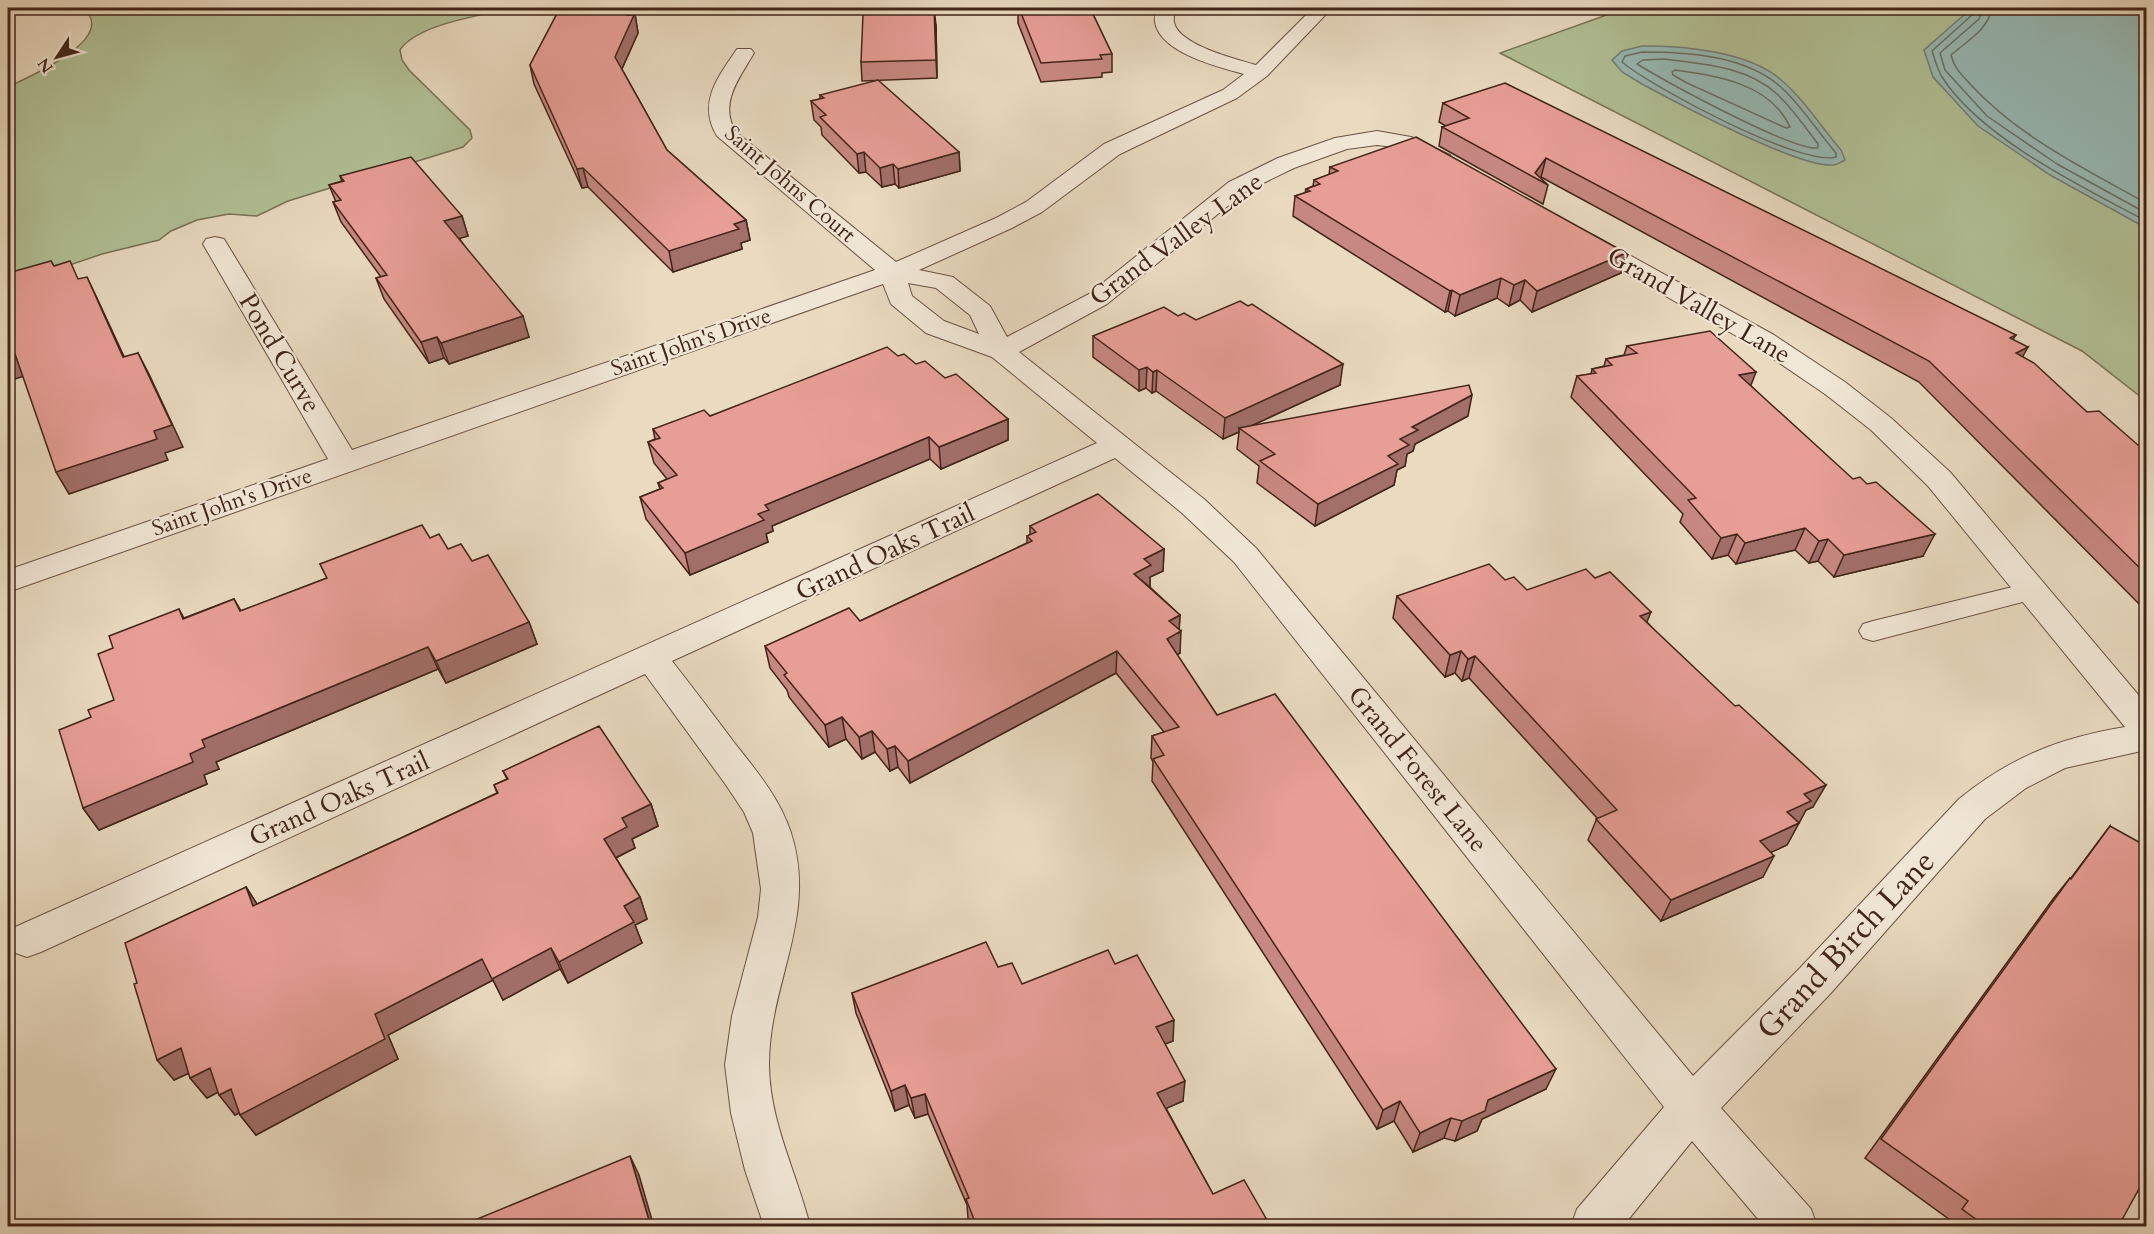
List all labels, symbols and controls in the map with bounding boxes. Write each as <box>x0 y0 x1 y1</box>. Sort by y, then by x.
north arrow <box>27 27 87 87</box>
text: N <box>33 53 59 77</box>
street label: Saint Johns Court <box>718 119 862 249</box>
street label: Grand Valley Lane <box>1082 164 1270 314</box>
street label: Grand Valley Lane <box>1601 238 1797 372</box>
street label: Pond Curve <box>231 287 329 419</box>
street label: Saint John's Drive <box>607 301 775 383</box>
street label: Saint John's Drive <box>148 461 316 543</box>
street label: Grand Oaks Trail <box>790 495 981 609</box>
street label: Grand Forest Lane <box>1340 679 1496 859</box>
street label: Grand Oaks Trail <box>243 743 435 854</box>
street label: Grand Birch Lane <box>1747 841 1945 1049</box>

